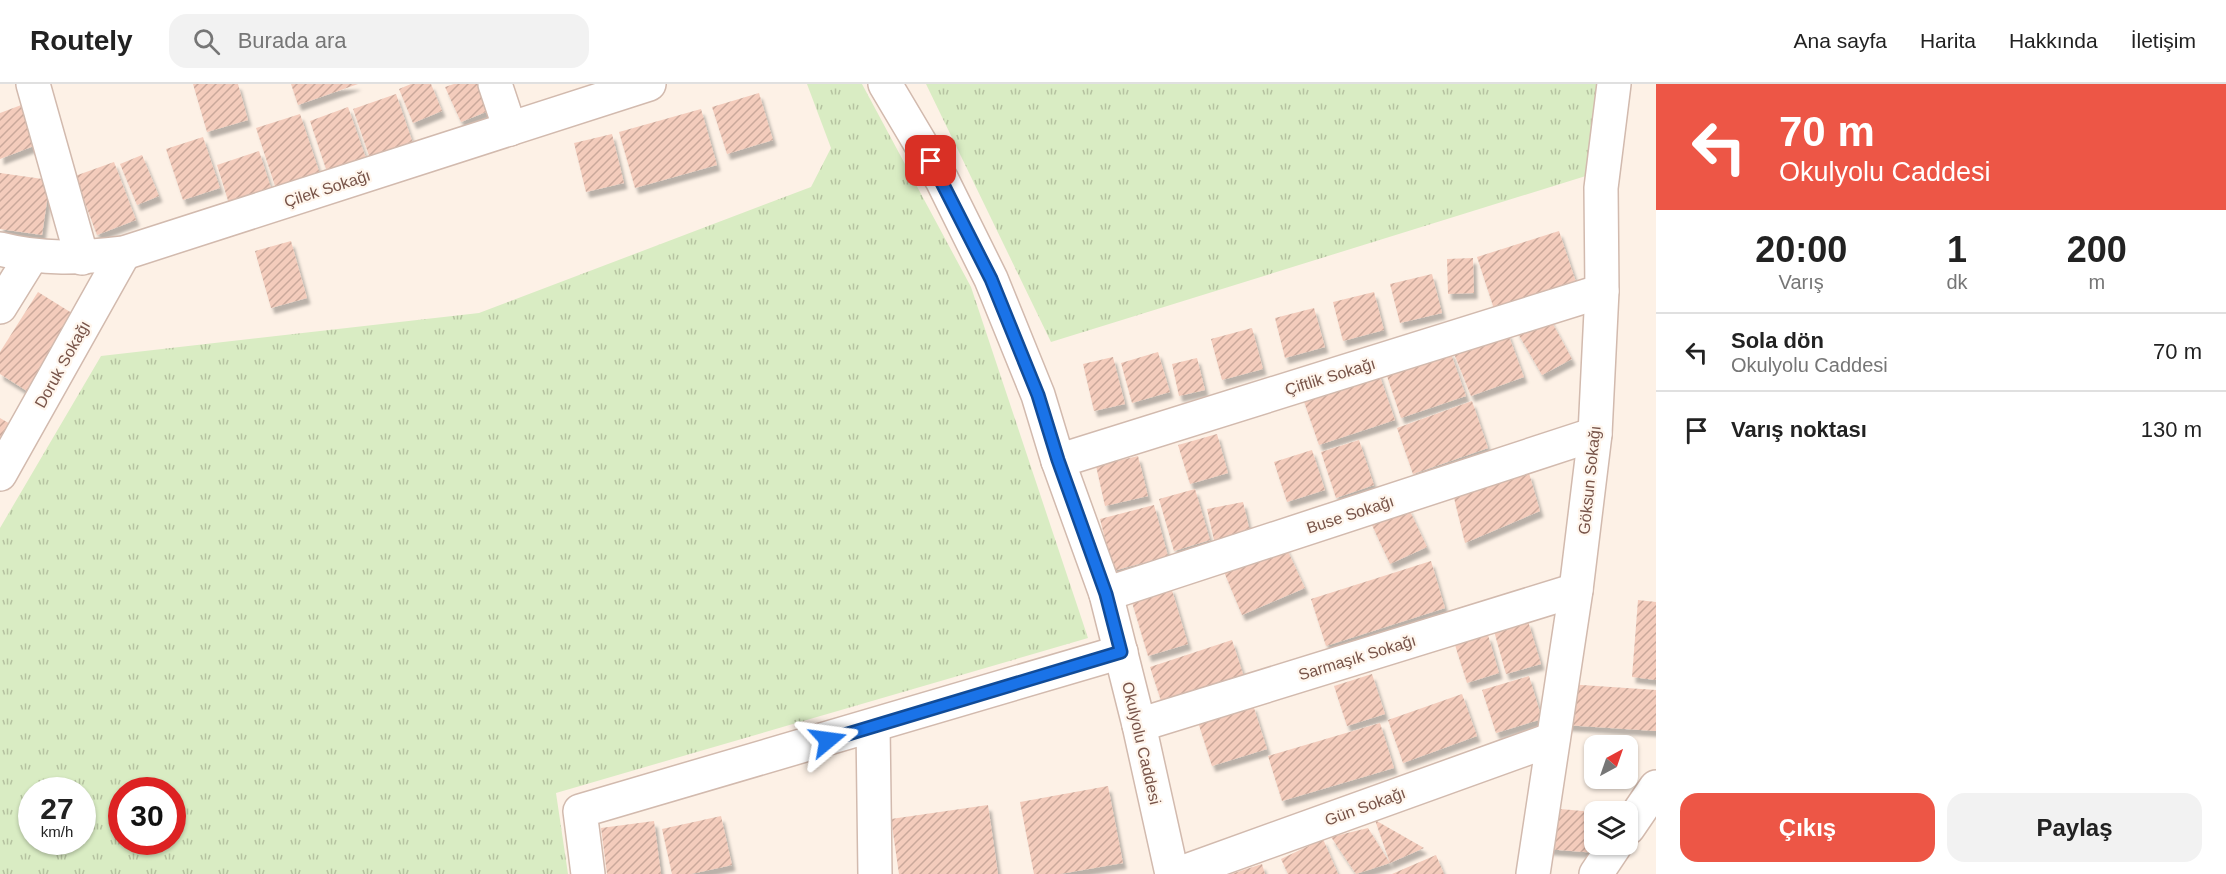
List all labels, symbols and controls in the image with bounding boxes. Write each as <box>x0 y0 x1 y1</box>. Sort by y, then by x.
search box <box>169 14 589 68</box>
text: Routely <box>30 25 133 56</box>
icon: search <box>190 25 223 58</box>
text: Burada ara <box>238 28 347 53</box>
text: Ana sayfa <box>1794 29 1887 52</box>
text: Harita <box>1920 29 1976 52</box>
text: Hakkında <box>2009 29 2098 52</box>
text: İletişim <box>2131 29 2196 52</box>
icon: left <box>1680 108 1758 186</box>
text: 70 m <box>1779 108 1875 155</box>
pin <box>905 135 956 186</box>
icon: arrive <box>914 144 947 177</box>
text: Okulyolu Caddesi <box>1779 157 1991 187</box>
street label: Çilek Sokağı <box>282 167 372 210</box>
text: 20:00 <box>1755 229 1847 270</box>
text: 1 <box>1947 229 1967 270</box>
text: 200 <box>2067 229 2127 270</box>
text: Varış <box>1779 271 1824 293</box>
text: dk <box>1946 271 1968 293</box>
text: m <box>2088 271 2105 293</box>
street label: Doruk Sokağı <box>32 318 93 411</box>
text: Sola dön <box>1731 328 1824 353</box>
icon: left <box>1680 336 1713 369</box>
text: 70 m <box>2153 339 2202 364</box>
text: Okulyolu Caddesi <box>1731 354 1888 376</box>
street label: Çiftlik Sokağı <box>1283 355 1377 398</box>
icon: arrive <box>1680 414 1713 447</box>
text: Varış noktası <box>1731 417 1867 442</box>
text: 130 m <box>2141 417 2202 442</box>
street label: Göksun Sokağı <box>1575 425 1604 535</box>
street label: Buse Sokağı <box>1304 492 1396 537</box>
street label: Sarmaşık Sokağı <box>1296 632 1418 683</box>
street label: Okulyolu Caddesi <box>1119 680 1164 806</box>
position arrow <box>796 708 860 772</box>
north arrow <box>1584 735 1638 789</box>
map controls <box>1584 735 1638 855</box>
speed limit sign: 30 <box>108 777 186 855</box>
street label: Gün Sokağı <box>1323 784 1408 829</box>
text: 27 <box>40 792 74 825</box>
button: Çıkış <box>1680 793 1935 862</box>
button: Paylaş <box>1947 793 2202 862</box>
button: layers <box>1584 801 1638 855</box>
text: km/h <box>41 823 73 840</box>

